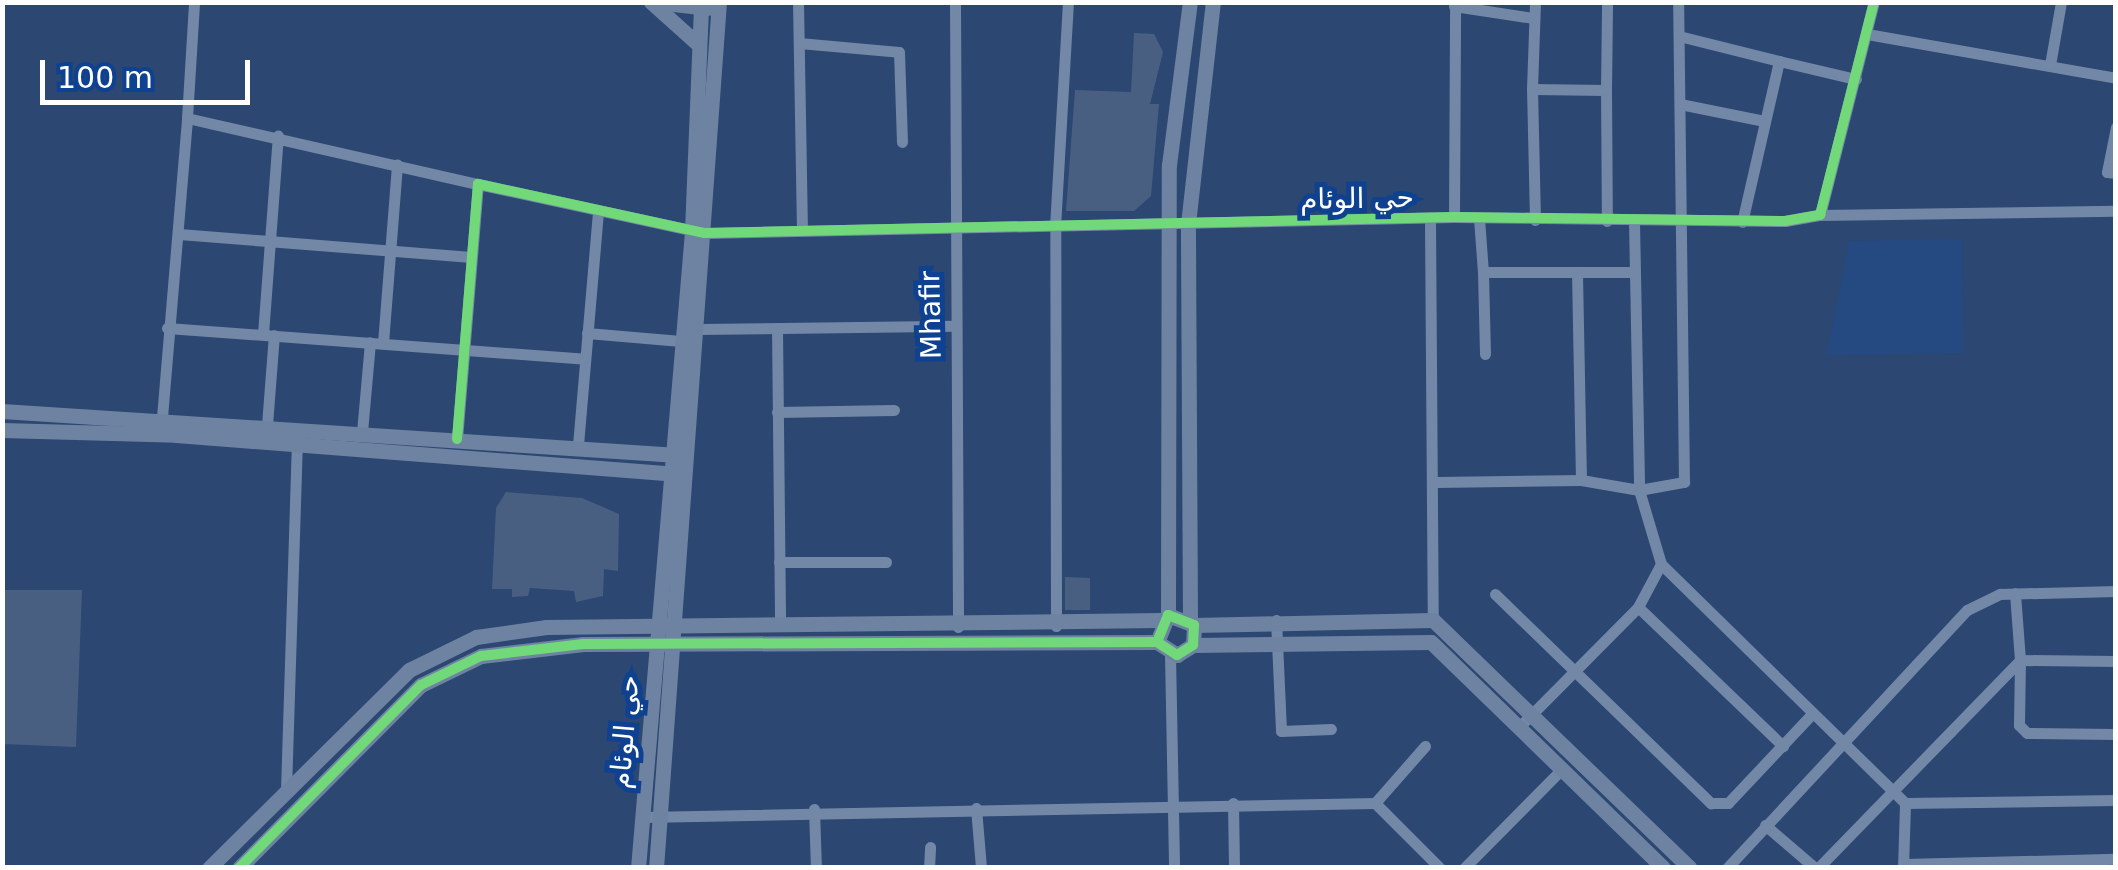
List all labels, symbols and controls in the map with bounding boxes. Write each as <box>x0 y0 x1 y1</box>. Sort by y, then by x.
scale bar <box>45 40 255 102</box>
text: 100 m <box>57 60 153 95</box>
street label: حي الوئام <box>1300 181 1414 217</box>
street label: Mhafir <box>913 271 949 359</box>
street label: حي الوئام <box>603 674 647 790</box>

